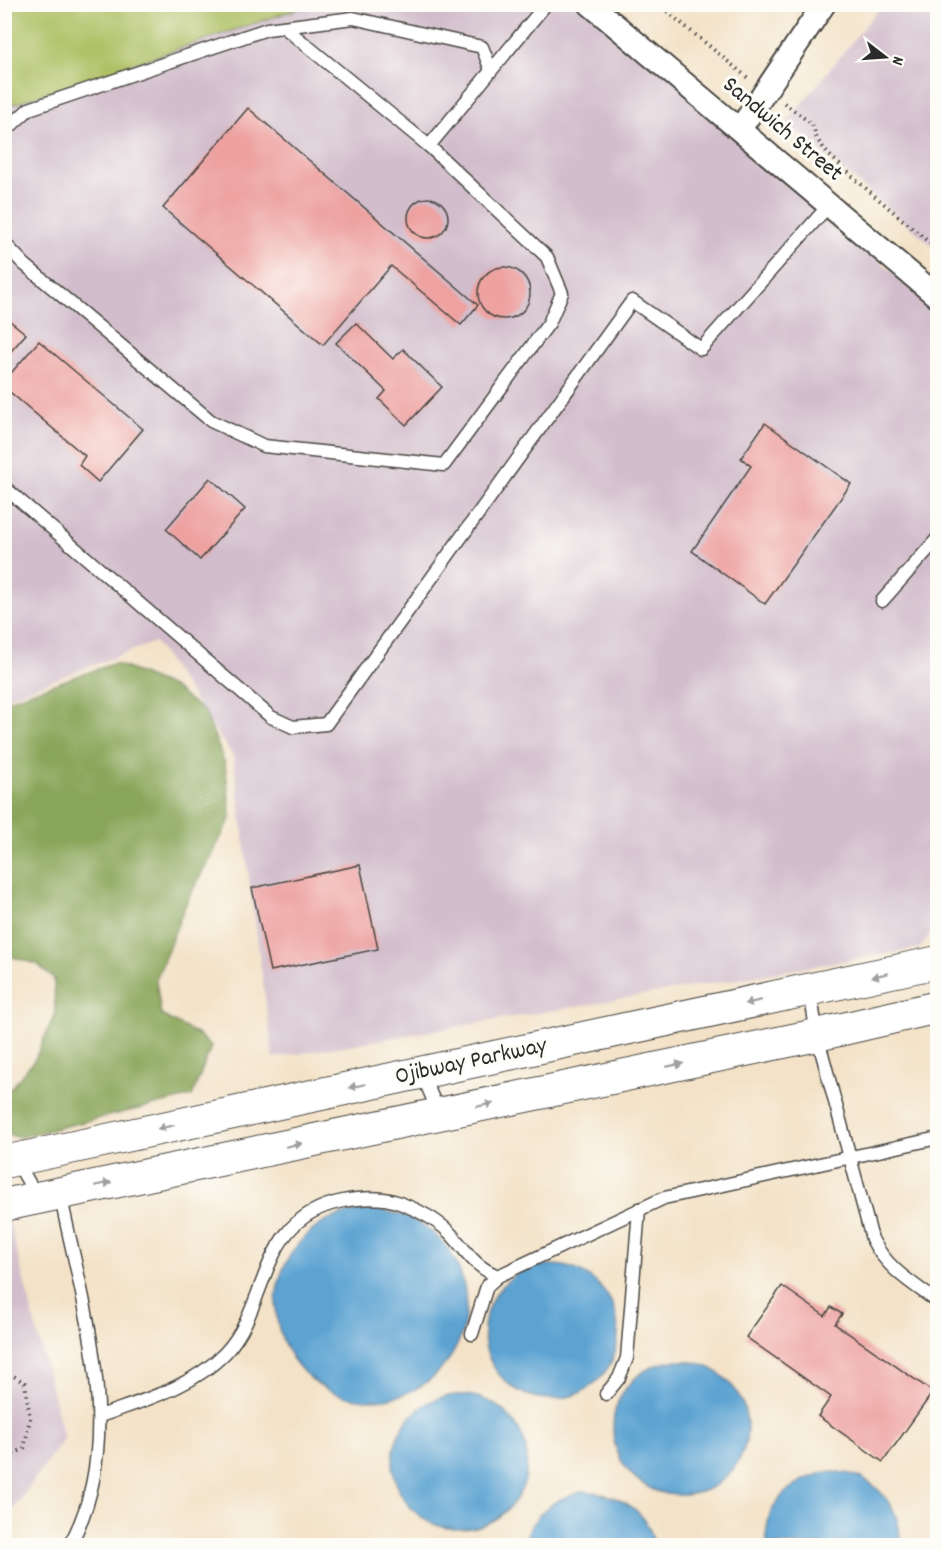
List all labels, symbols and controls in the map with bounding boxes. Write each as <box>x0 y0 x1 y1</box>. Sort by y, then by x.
north arrow <box>855 27 915 87</box>
text: N <box>885 54 909 68</box>
street label: Sandwich Street <box>714 69 850 191</box>
one-way arrow <box>871 970 890 980</box>
one-way arrow <box>743 998 762 1007</box>
street label: Ojibway Parkway <box>392 1029 551 1095</box>
one-way arrow <box>666 1060 685 1069</box>
one-way arrow <box>348 1082 366 1092</box>
one-way arrow <box>475 1100 494 1109</box>
one-way arrow <box>156 1123 175 1132</box>
one-way arrow <box>284 1140 303 1149</box>
one-way arrow <box>94 1179 113 1188</box>

